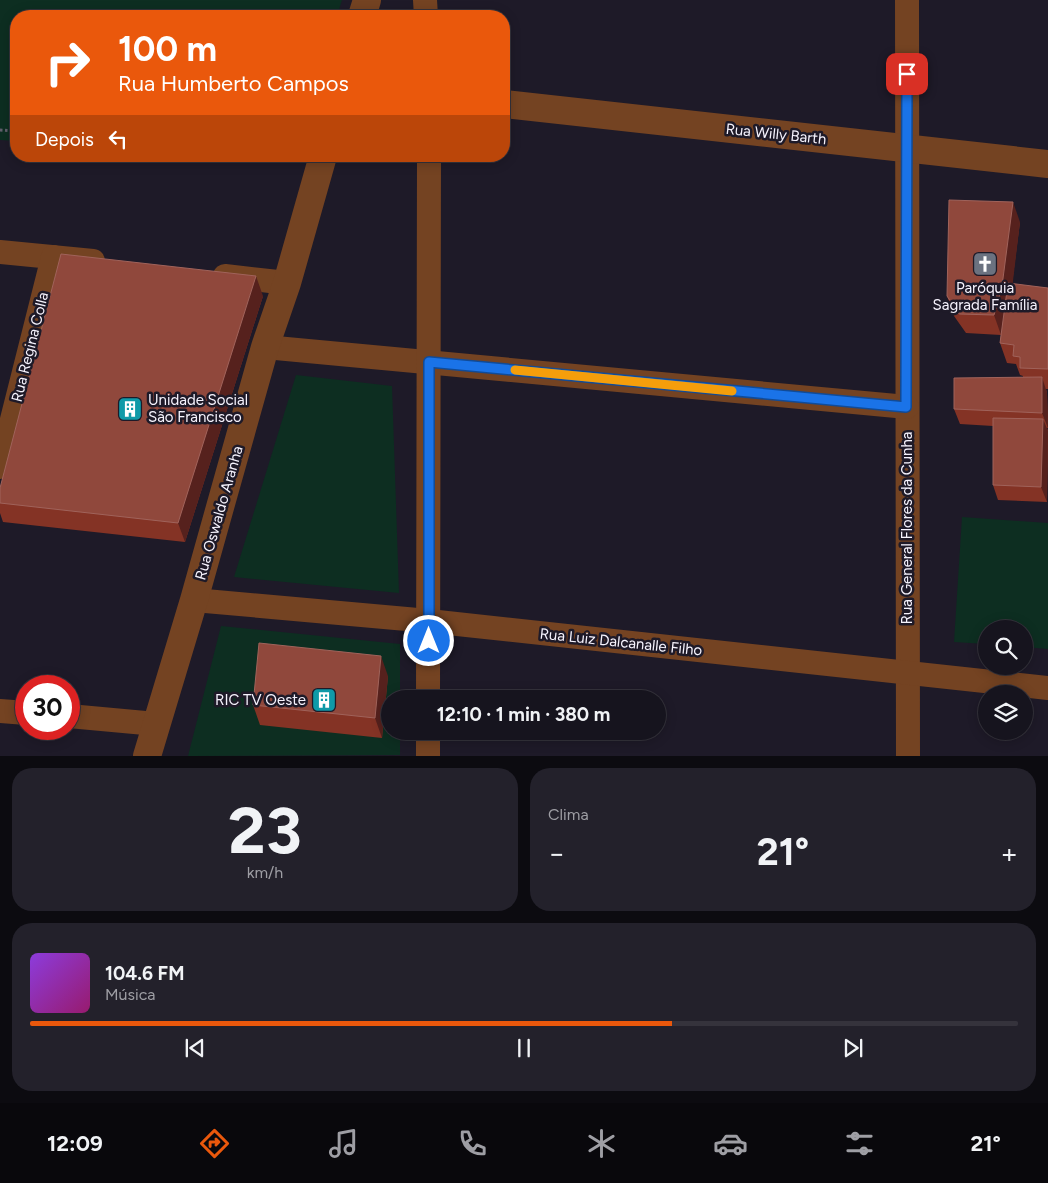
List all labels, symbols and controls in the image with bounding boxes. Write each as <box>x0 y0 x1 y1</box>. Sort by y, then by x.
text: 100 m <box>118 28 217 70</box>
icon: right <box>35 30 100 95</box>
pin <box>886 53 928 95</box>
icon: arrive <box>893 60 921 88</box>
text: Rua Humberto Campos <box>118 70 349 97</box>
street label: Rua Willy Barth <box>725 120 827 148</box>
icon: left <box>104 125 132 153</box>
text: Depois <box>35 128 94 151</box>
church icon: Paróquia Sagrada Família <box>972 251 998 277</box>
place label: Paróquia Sagrada Família <box>933 279 1037 314</box>
street label: Rua Regina Colla <box>8 290 52 404</box>
place label: Unidade Social São Francisco <box>148 391 248 426</box>
building icon: Unidade Social São Francisco <box>117 396 143 422</box>
street label: Rua General Flores da Cunha <box>898 432 916 624</box>
street label: Rua Oswaldo Aranha <box>191 444 247 582</box>
position arrow <box>402 614 454 666</box>
map controls <box>978 620 1033 740</box>
button: search <box>978 620 1033 675</box>
street label: Rua Luiz Dalcanalle Filho <box>539 625 703 660</box>
speed limit sign: 30 <box>15 675 80 740</box>
button: layers <box>978 685 1033 740</box>
building icon: RIC TV Oeste <box>311 687 337 713</box>
place label: RIC TV Oeste <box>215 691 306 709</box>
text: 12:10 · 1 min · 380 m <box>437 703 610 726</box>
text: 23 <box>228 791 302 869</box>
text: Clima <box>548 805 589 824</box>
text: 21° <box>757 829 809 875</box>
text: − <box>548 836 565 870</box>
text: + <box>1001 836 1018 870</box>
text: km/h <box>247 863 283 882</box>
text: 104.6 FM <box>105 962 184 985</box>
text: Música <box>105 985 155 1004</box>
icon: previous <box>181 1034 209 1062</box>
icon: pause <box>510 1034 538 1062</box>
icon: next <box>839 1034 867 1062</box>
icon: directions <box>197 1126 232 1161</box>
icon: music <box>326 1126 361 1161</box>
icon: phone <box>455 1126 490 1161</box>
icon: climate <box>584 1126 619 1161</box>
icon: car <box>713 1126 748 1161</box>
icon: filters <box>842 1126 877 1161</box>
text: 12:09 <box>47 1130 103 1157</box>
text: 21° <box>971 1130 1001 1157</box>

